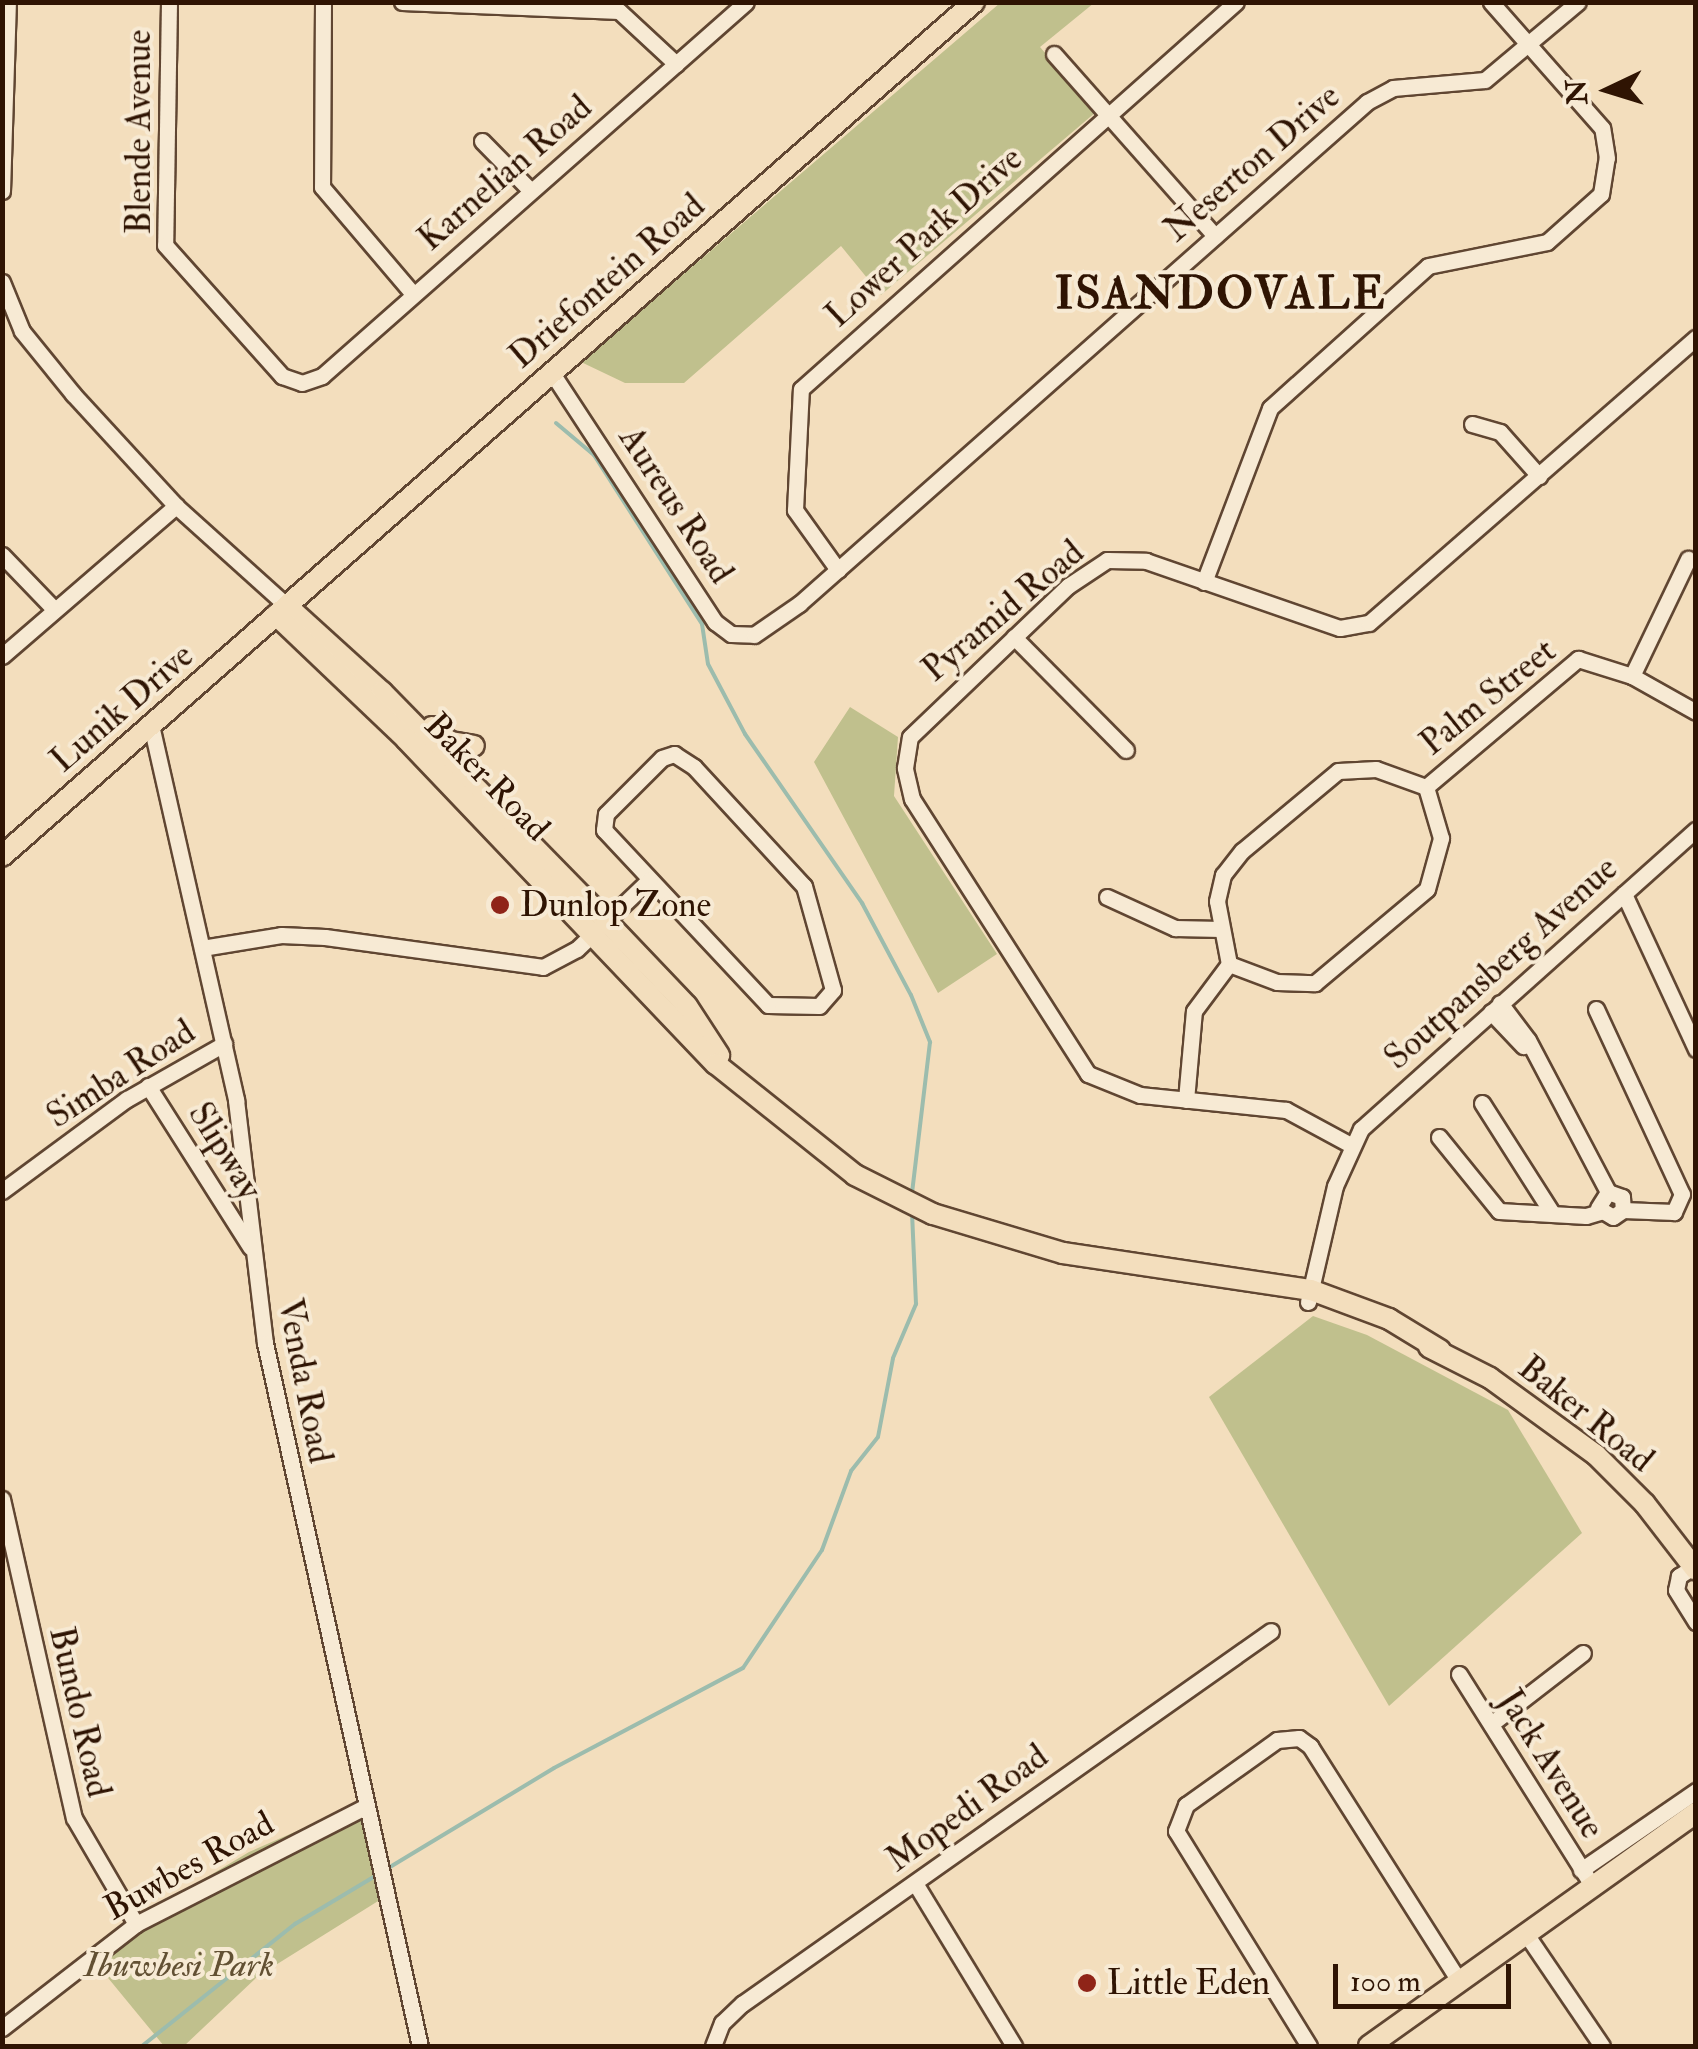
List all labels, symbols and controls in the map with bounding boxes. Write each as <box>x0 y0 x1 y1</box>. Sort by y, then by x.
street label: Blende Avenue <box>118 30 160 234</box>
north arrow <box>1558 40 1658 140</box>
street label: Neserton Drive <box>1156 75 1348 251</box>
text: N <box>1559 78 1596 106</box>
street label: Karnelian Road <box>410 86 600 260</box>
street label: Lower Park Drive <box>817 138 1031 336</box>
street label: Driefontein Road <box>501 185 713 377</box>
district label: ISANDOVALE <box>1055 268 1387 322</box>
street label: Aureus Road <box>610 419 742 591</box>
street label: Pyramid Road <box>914 531 1092 691</box>
street label: Palm Street <box>1412 630 1564 764</box>
street label: Lunik Drive <box>42 635 202 781</box>
street label: Baker Road <box>416 704 558 850</box>
street label: Soutpansberg Avenue <box>1376 848 1626 1078</box>
place label: Dunlop Zone <box>520 884 711 926</box>
marker: Dunlop Zone <box>489 894 511 916</box>
street label: Simba Road <box>39 1011 203 1137</box>
street label: Slipway <box>179 1095 271 1207</box>
street label: Venda Road <box>268 1295 342 1467</box>
street label: Baker Road <box>1510 1347 1662 1481</box>
street label: Bundo Road <box>40 1623 120 1801</box>
street label: Jack Avenue <box>1489 1682 1613 1846</box>
street label: Mopedi Road <box>878 1735 1056 1881</box>
street label: Buwbes Road <box>97 1802 281 1930</box>
park label: Ibuwbesi Park <box>84 1944 274 1986</box>
scale bar <box>1338 1944 1516 2006</box>
place label: Little Eden <box>1107 1962 1270 2004</box>
text: 100 m <box>1350 1963 1421 2000</box>
marker: Little Eden <box>1076 1972 1098 1994</box>

